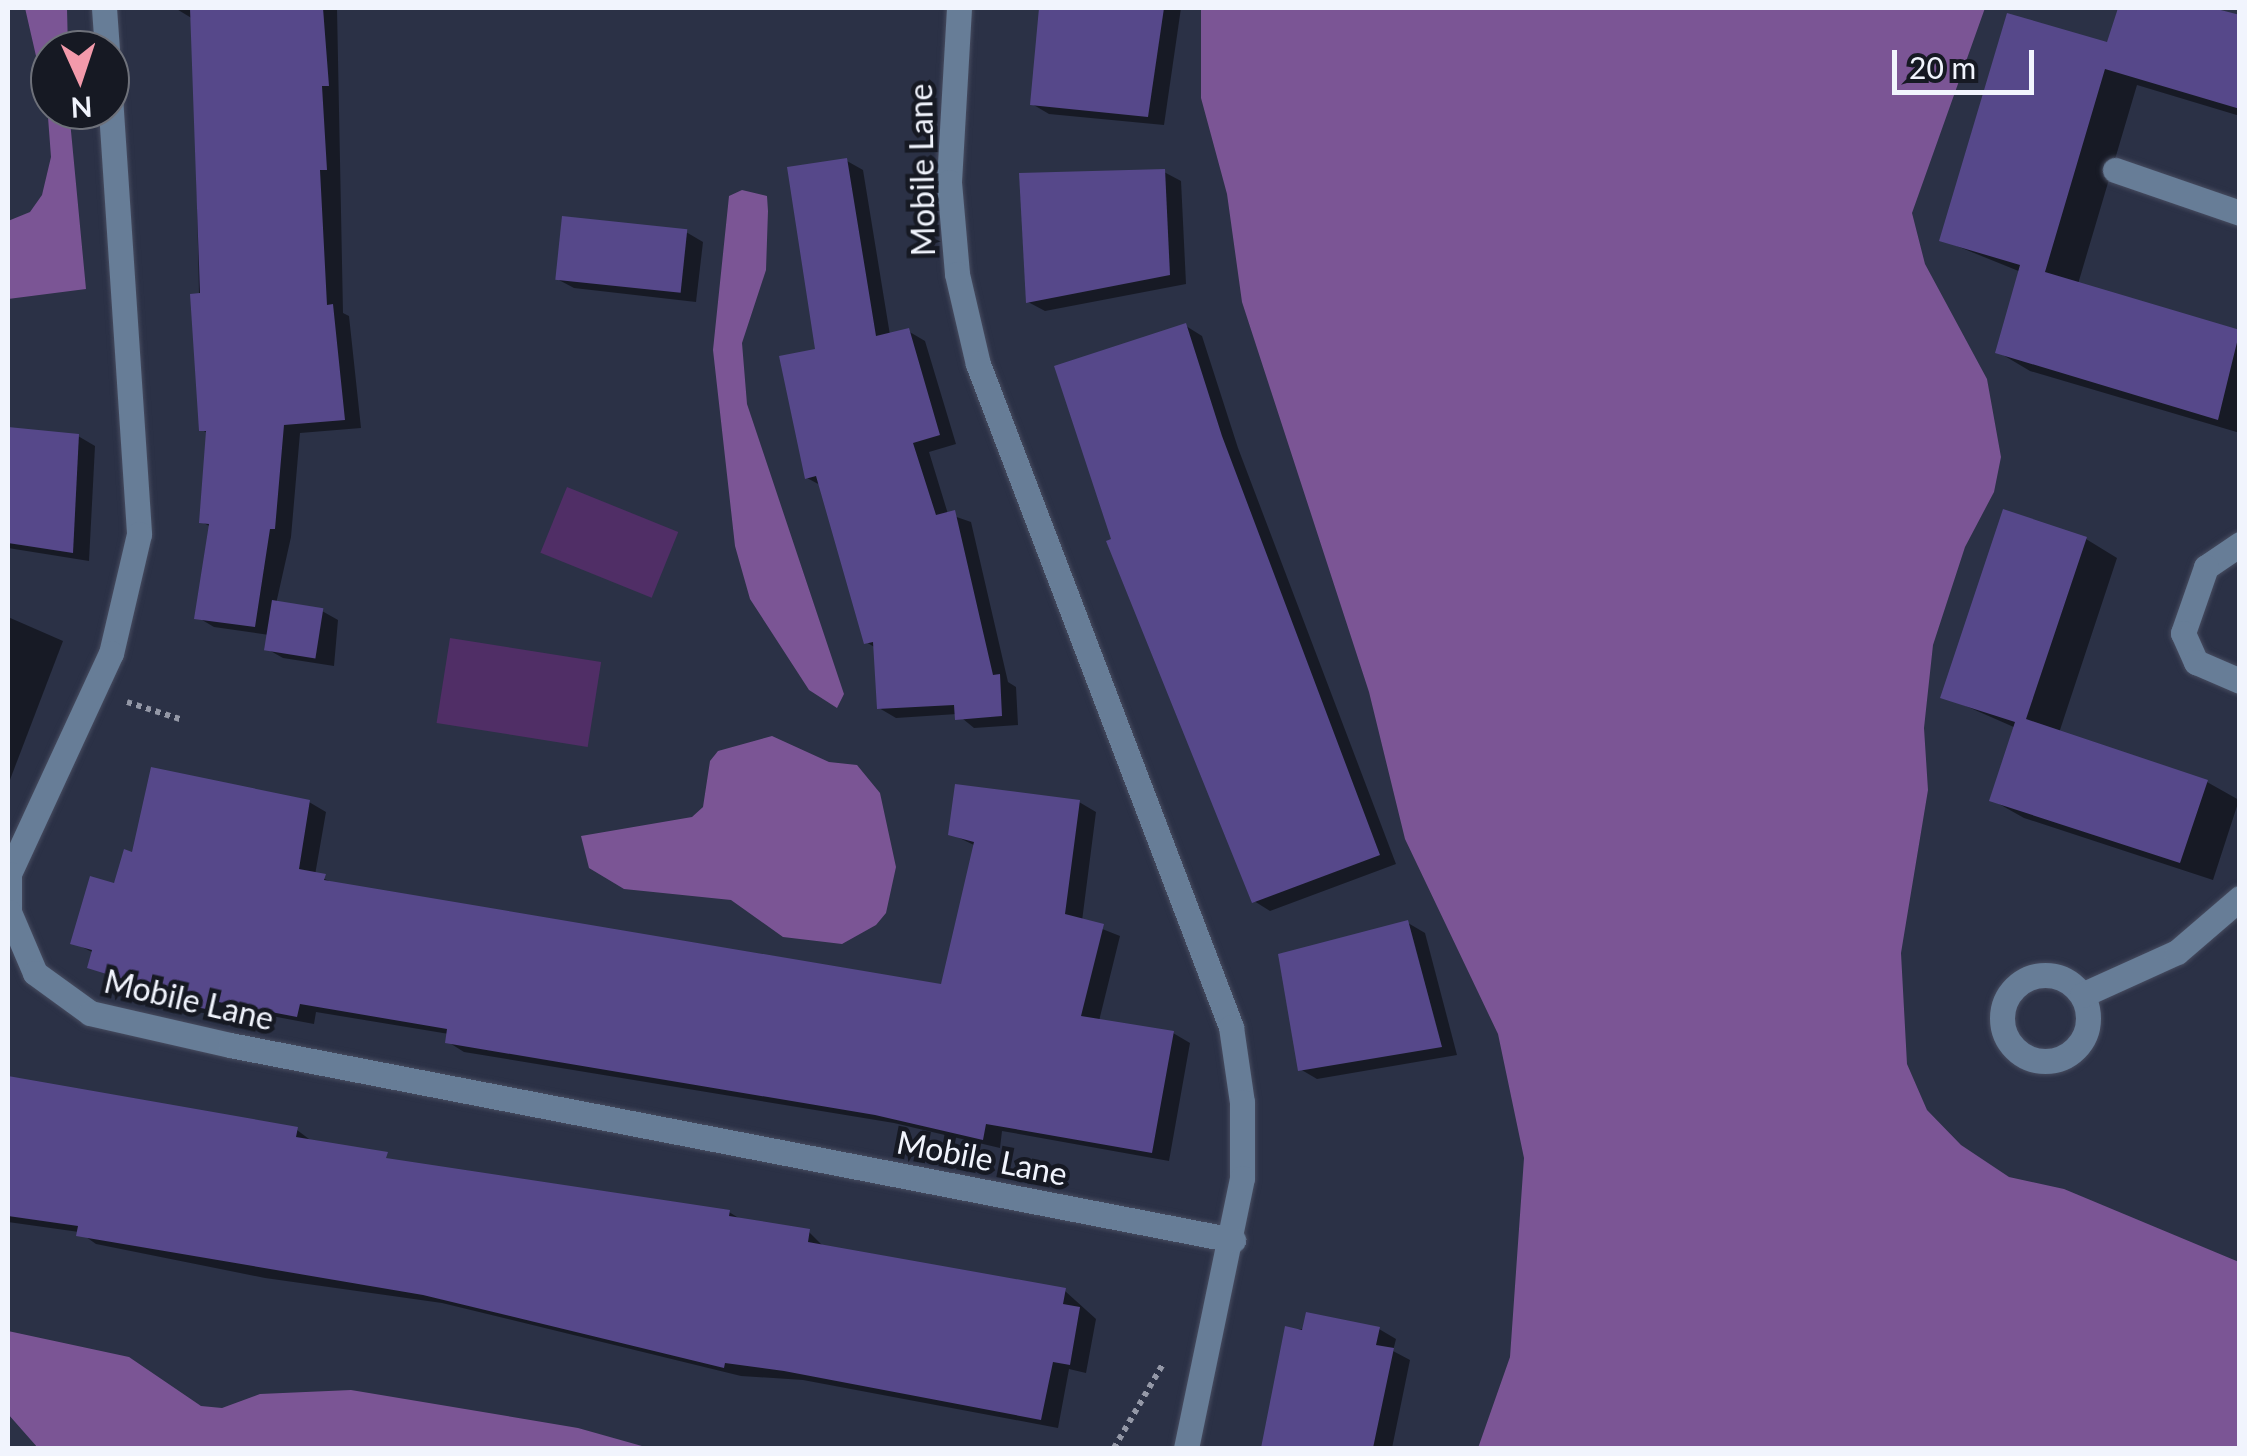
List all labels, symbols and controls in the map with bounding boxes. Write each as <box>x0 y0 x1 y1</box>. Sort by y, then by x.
north arrow <box>30 30 130 130</box>
scale bar <box>1897 30 2040 92</box>
text: 20 m <box>1909 49 1976 85</box>
street label: Mobile Lane <box>901 83 943 257</box>
text: N <box>70 90 93 126</box>
street label: Mobile Lane <box>101 962 277 1038</box>
street label: Mobile Lane <box>894 1123 1070 1193</box>

